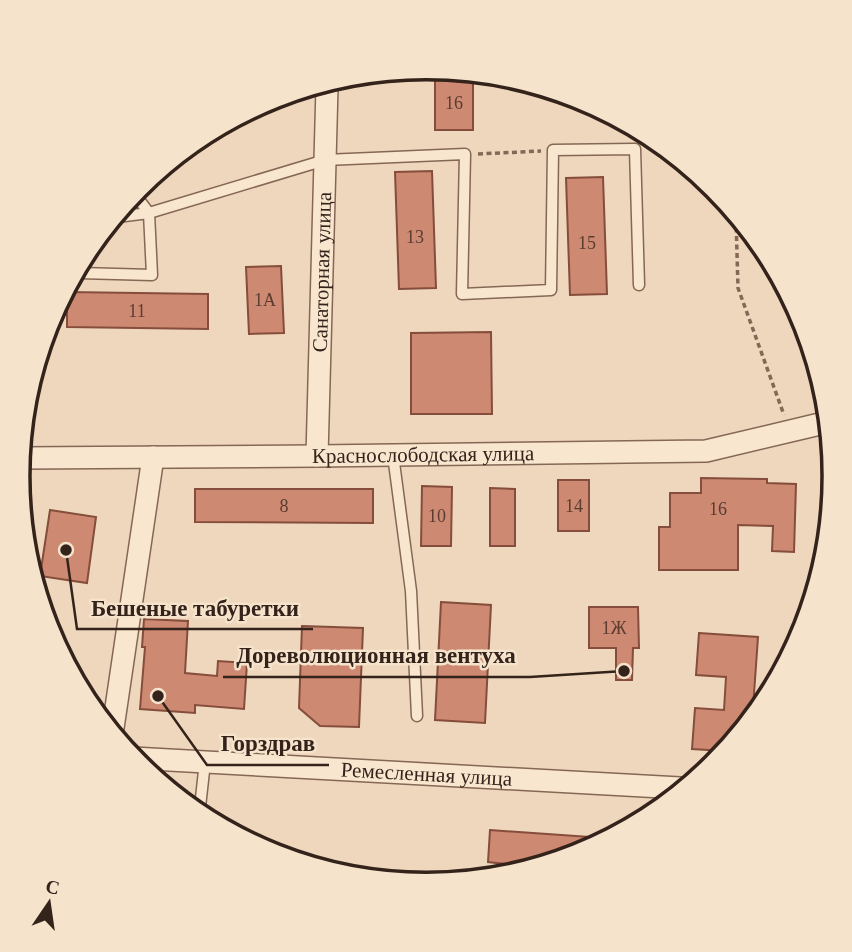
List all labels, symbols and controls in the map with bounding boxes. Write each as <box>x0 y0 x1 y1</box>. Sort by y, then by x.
house number: 16 <box>445 93 463 113</box>
street label: Санаторная улица <box>308 191 336 353</box>
house number: 13 <box>406 227 424 247</box>
house number: 15 <box>578 233 596 253</box>
house number: 1А <box>254 290 276 310</box>
house number: 11 <box>128 301 146 321</box>
street label: Краснослободская улица <box>312 441 535 468</box>
house number: 8 <box>280 496 289 516</box>
house number: 14 <box>565 496 583 516</box>
house number: 16 <box>709 499 727 519</box>
house number: 10 <box>428 506 446 526</box>
callout: Бешеные табуретки <box>77 585 313 629</box>
text: Бешеные табуретки <box>91 596 299 621</box>
house number: 1Ж <box>601 618 627 638</box>
callout: Дореволюционная вентуха <box>223 633 530 677</box>
text: Дореволюционная вентуха <box>236 643 516 668</box>
callout: Горздрав <box>207 721 329 765</box>
text: Горздрав <box>221 731 315 756</box>
street label: Ремесленная улица <box>340 757 514 791</box>
north arrow <box>14 868 84 938</box>
text: С <box>44 875 62 899</box>

